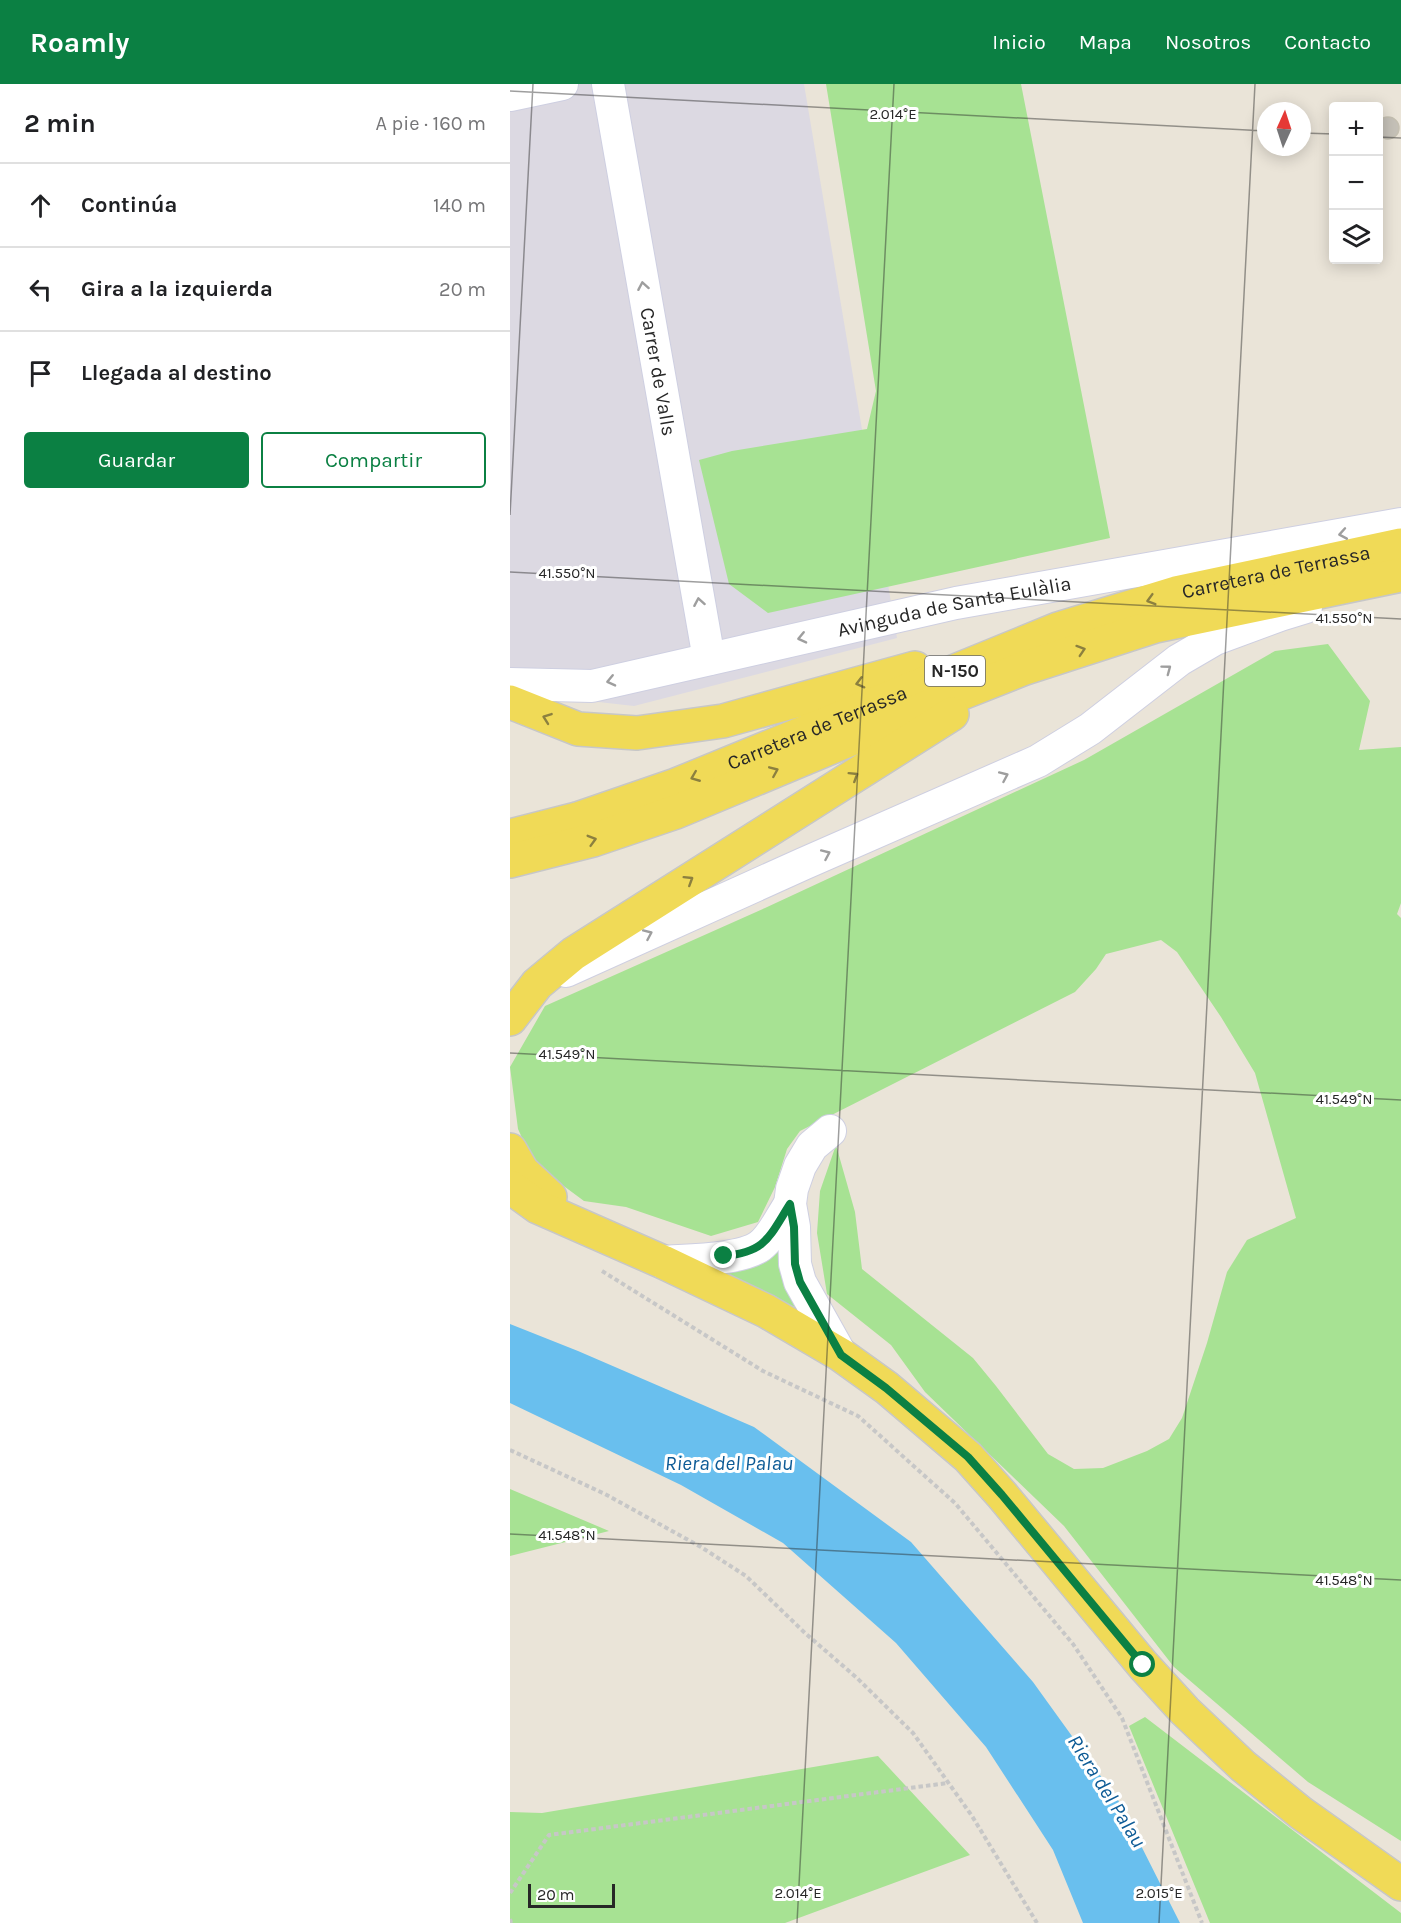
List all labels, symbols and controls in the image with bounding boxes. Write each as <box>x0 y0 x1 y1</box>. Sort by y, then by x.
text: Roamly <box>30 26 129 59</box>
text: Inicio <box>992 30 1046 54</box>
text: Mapa <box>1079 30 1132 54</box>
text: Nosotros <box>1165 30 1251 54</box>
text: Contacto <box>1284 30 1371 54</box>
north arrow <box>1257 102 1311 156</box>
map controls <box>1329 102 1383 264</box>
button: + <box>1329 102 1383 156</box>
text: 2.014°E <box>869 105 917 123</box>
text: 2 min <box>24 108 96 139</box>
text: A pie · 160 m <box>375 112 486 135</box>
button: − <box>1329 156 1383 210</box>
icon: ahead <box>24 189 57 222</box>
text: Continúa <box>81 192 177 218</box>
text: 140 m <box>433 194 486 217</box>
button: layers <box>1329 210 1383 264</box>
icon: left <box>24 273 57 306</box>
text: Gira a la izquierda <box>81 276 273 302</box>
text: 20 m <box>439 278 486 301</box>
one-way arrow <box>637 281 650 291</box>
street label: Carrer de Valls <box>636 305 681 438</box>
icon: arrive <box>24 357 57 390</box>
text: Llegada al destino <box>81 360 272 386</box>
button: Guardar <box>24 432 249 488</box>
button: Compartir <box>261 432 486 488</box>
one-way arrow <box>1339 527 1348 539</box>
street label: Carretera de Terrassa <box>1180 540 1372 603</box>
text: 41.550°N <box>538 564 596 582</box>
street label: Avinguda de Santa Eulàlia <box>835 571 1073 641</box>
one-way arrow <box>1146 593 1156 606</box>
one-way arrow <box>693 597 706 607</box>
text: 41.550°N <box>1315 609 1373 627</box>
one-way arrow <box>797 631 807 644</box>
one-way arrow <box>1075 645 1086 657</box>
road number: N-150 <box>925 656 985 686</box>
one-way arrow <box>1160 665 1171 676</box>
one-way arrow <box>607 674 617 687</box>
one-way arrow <box>855 676 866 688</box>
street label: Carretera de Terrassa <box>724 681 910 774</box>
one-way arrow <box>542 713 553 725</box>
one-way arrow <box>768 766 779 778</box>
one-way arrow <box>690 770 701 782</box>
one-way arrow <box>848 771 858 783</box>
one-way arrow <box>998 771 1009 783</box>
one-way arrow <box>587 835 597 848</box>
one-way arrow <box>820 849 831 861</box>
one-way arrow <box>682 876 693 887</box>
one-way arrow <box>642 929 653 941</box>
text: 41.549°N <box>539 1045 595 1063</box>
text: 41.549°N <box>1316 1090 1372 1108</box>
route end <box>710 1242 736 1268</box>
water label: Riera del Palau <box>665 1451 793 1475</box>
text: 41.548°N <box>538 1526 596 1544</box>
text: 41.548°N <box>1315 1571 1373 1589</box>
route start <box>1129 1651 1155 1677</box>
water label: Riera del Palau <box>1063 1730 1151 1852</box>
scale bar <box>528 1881 615 1908</box>
text: 2.014°E <box>774 1884 822 1902</box>
text: 2.015°E <box>1135 1884 1183 1902</box>
text: 20 m <box>537 1885 575 1904</box>

